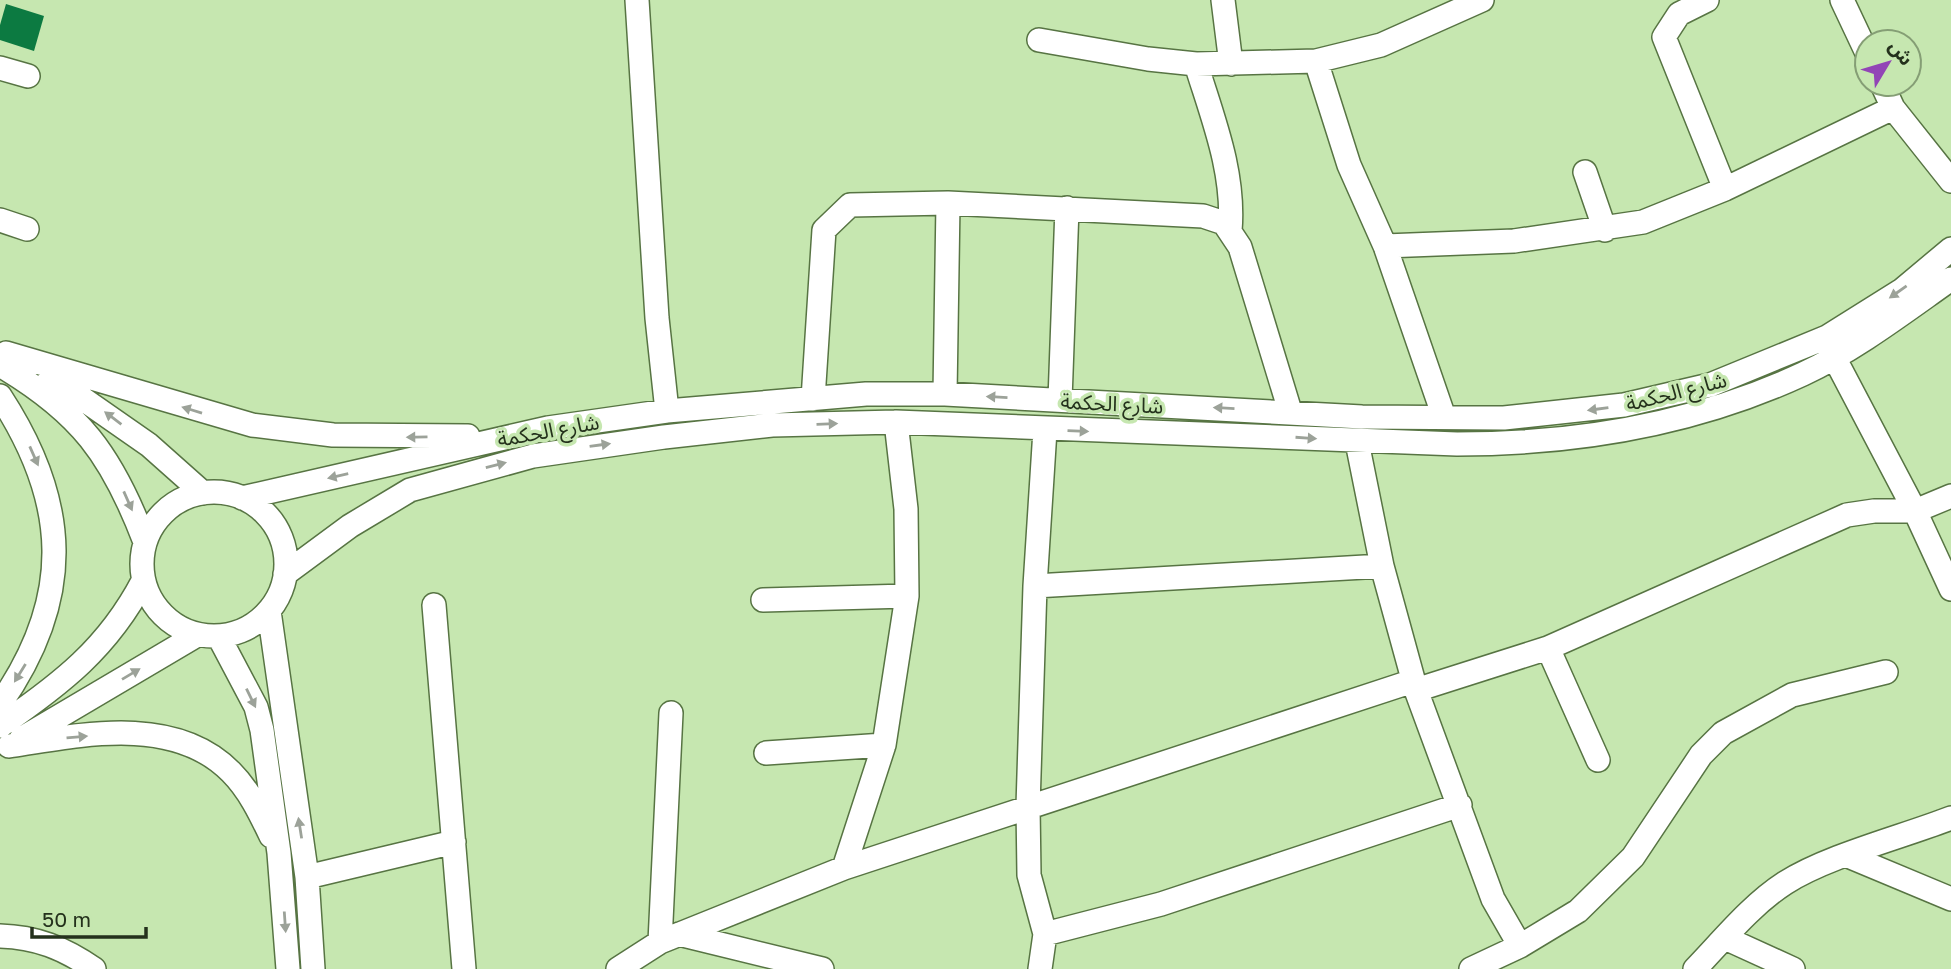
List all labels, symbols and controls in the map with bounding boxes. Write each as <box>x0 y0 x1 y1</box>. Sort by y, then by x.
north arrow <box>1853 28 1923 98</box>
text: ش <box>1885 35 1919 70</box>
one-way arrow <box>1889 285 1907 299</box>
street label: شارع الحكمة <box>1623 366 1730 419</box>
street label: شارع الحكمة <box>1060 387 1164 422</box>
one-way arrow <box>985 391 1007 402</box>
one-way arrow <box>1213 402 1235 413</box>
one-way arrow <box>1586 403 1608 414</box>
one-way arrow <box>182 404 203 415</box>
street label: شارع الحكمة <box>495 408 602 455</box>
one-way arrow <box>104 411 122 426</box>
one-way arrow <box>816 418 838 429</box>
one-way arrow <box>1068 425 1090 436</box>
one-way arrow <box>406 431 428 443</box>
one-way arrow <box>1295 433 1317 444</box>
one-way arrow <box>590 440 612 451</box>
one-way arrow <box>28 445 39 466</box>
one-way arrow <box>485 459 507 470</box>
one-way arrow <box>327 471 349 482</box>
one-way arrow <box>123 490 134 511</box>
one-way arrow <box>14 664 27 683</box>
one-way arrow <box>121 668 140 680</box>
one-way arrow <box>245 688 256 708</box>
one-way arrow <box>66 731 88 742</box>
one-way arrow <box>294 817 305 839</box>
scale bar <box>32 895 145 939</box>
text: 50 m <box>42 906 91 932</box>
one-way arrow <box>280 911 291 933</box>

